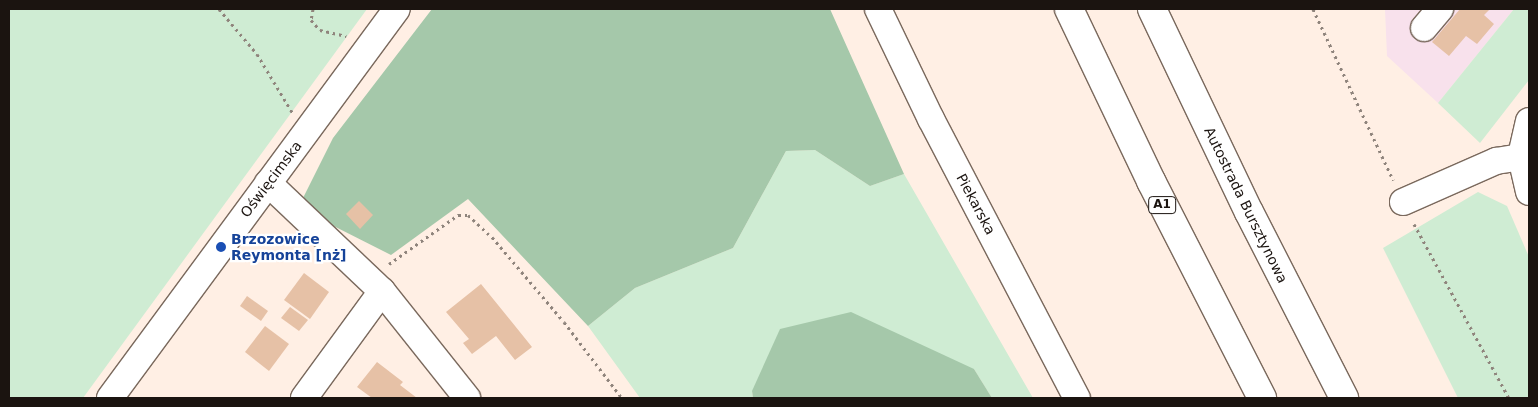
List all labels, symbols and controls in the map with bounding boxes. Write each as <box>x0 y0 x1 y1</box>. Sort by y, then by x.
street label: Autostrada Bursztynowa <box>1201 124 1291 286</box>
street label: Oświęcimska <box>237 138 305 220</box>
street label: Piekarska <box>953 171 999 237</box>
road number: A1 <box>1147 196 1177 214</box>
place label: Brzozowice Reymonta [nż] <box>231 231 346 264</box>
marker: Brzozowice Reymonta [nż] <box>215 241 227 253</box>

